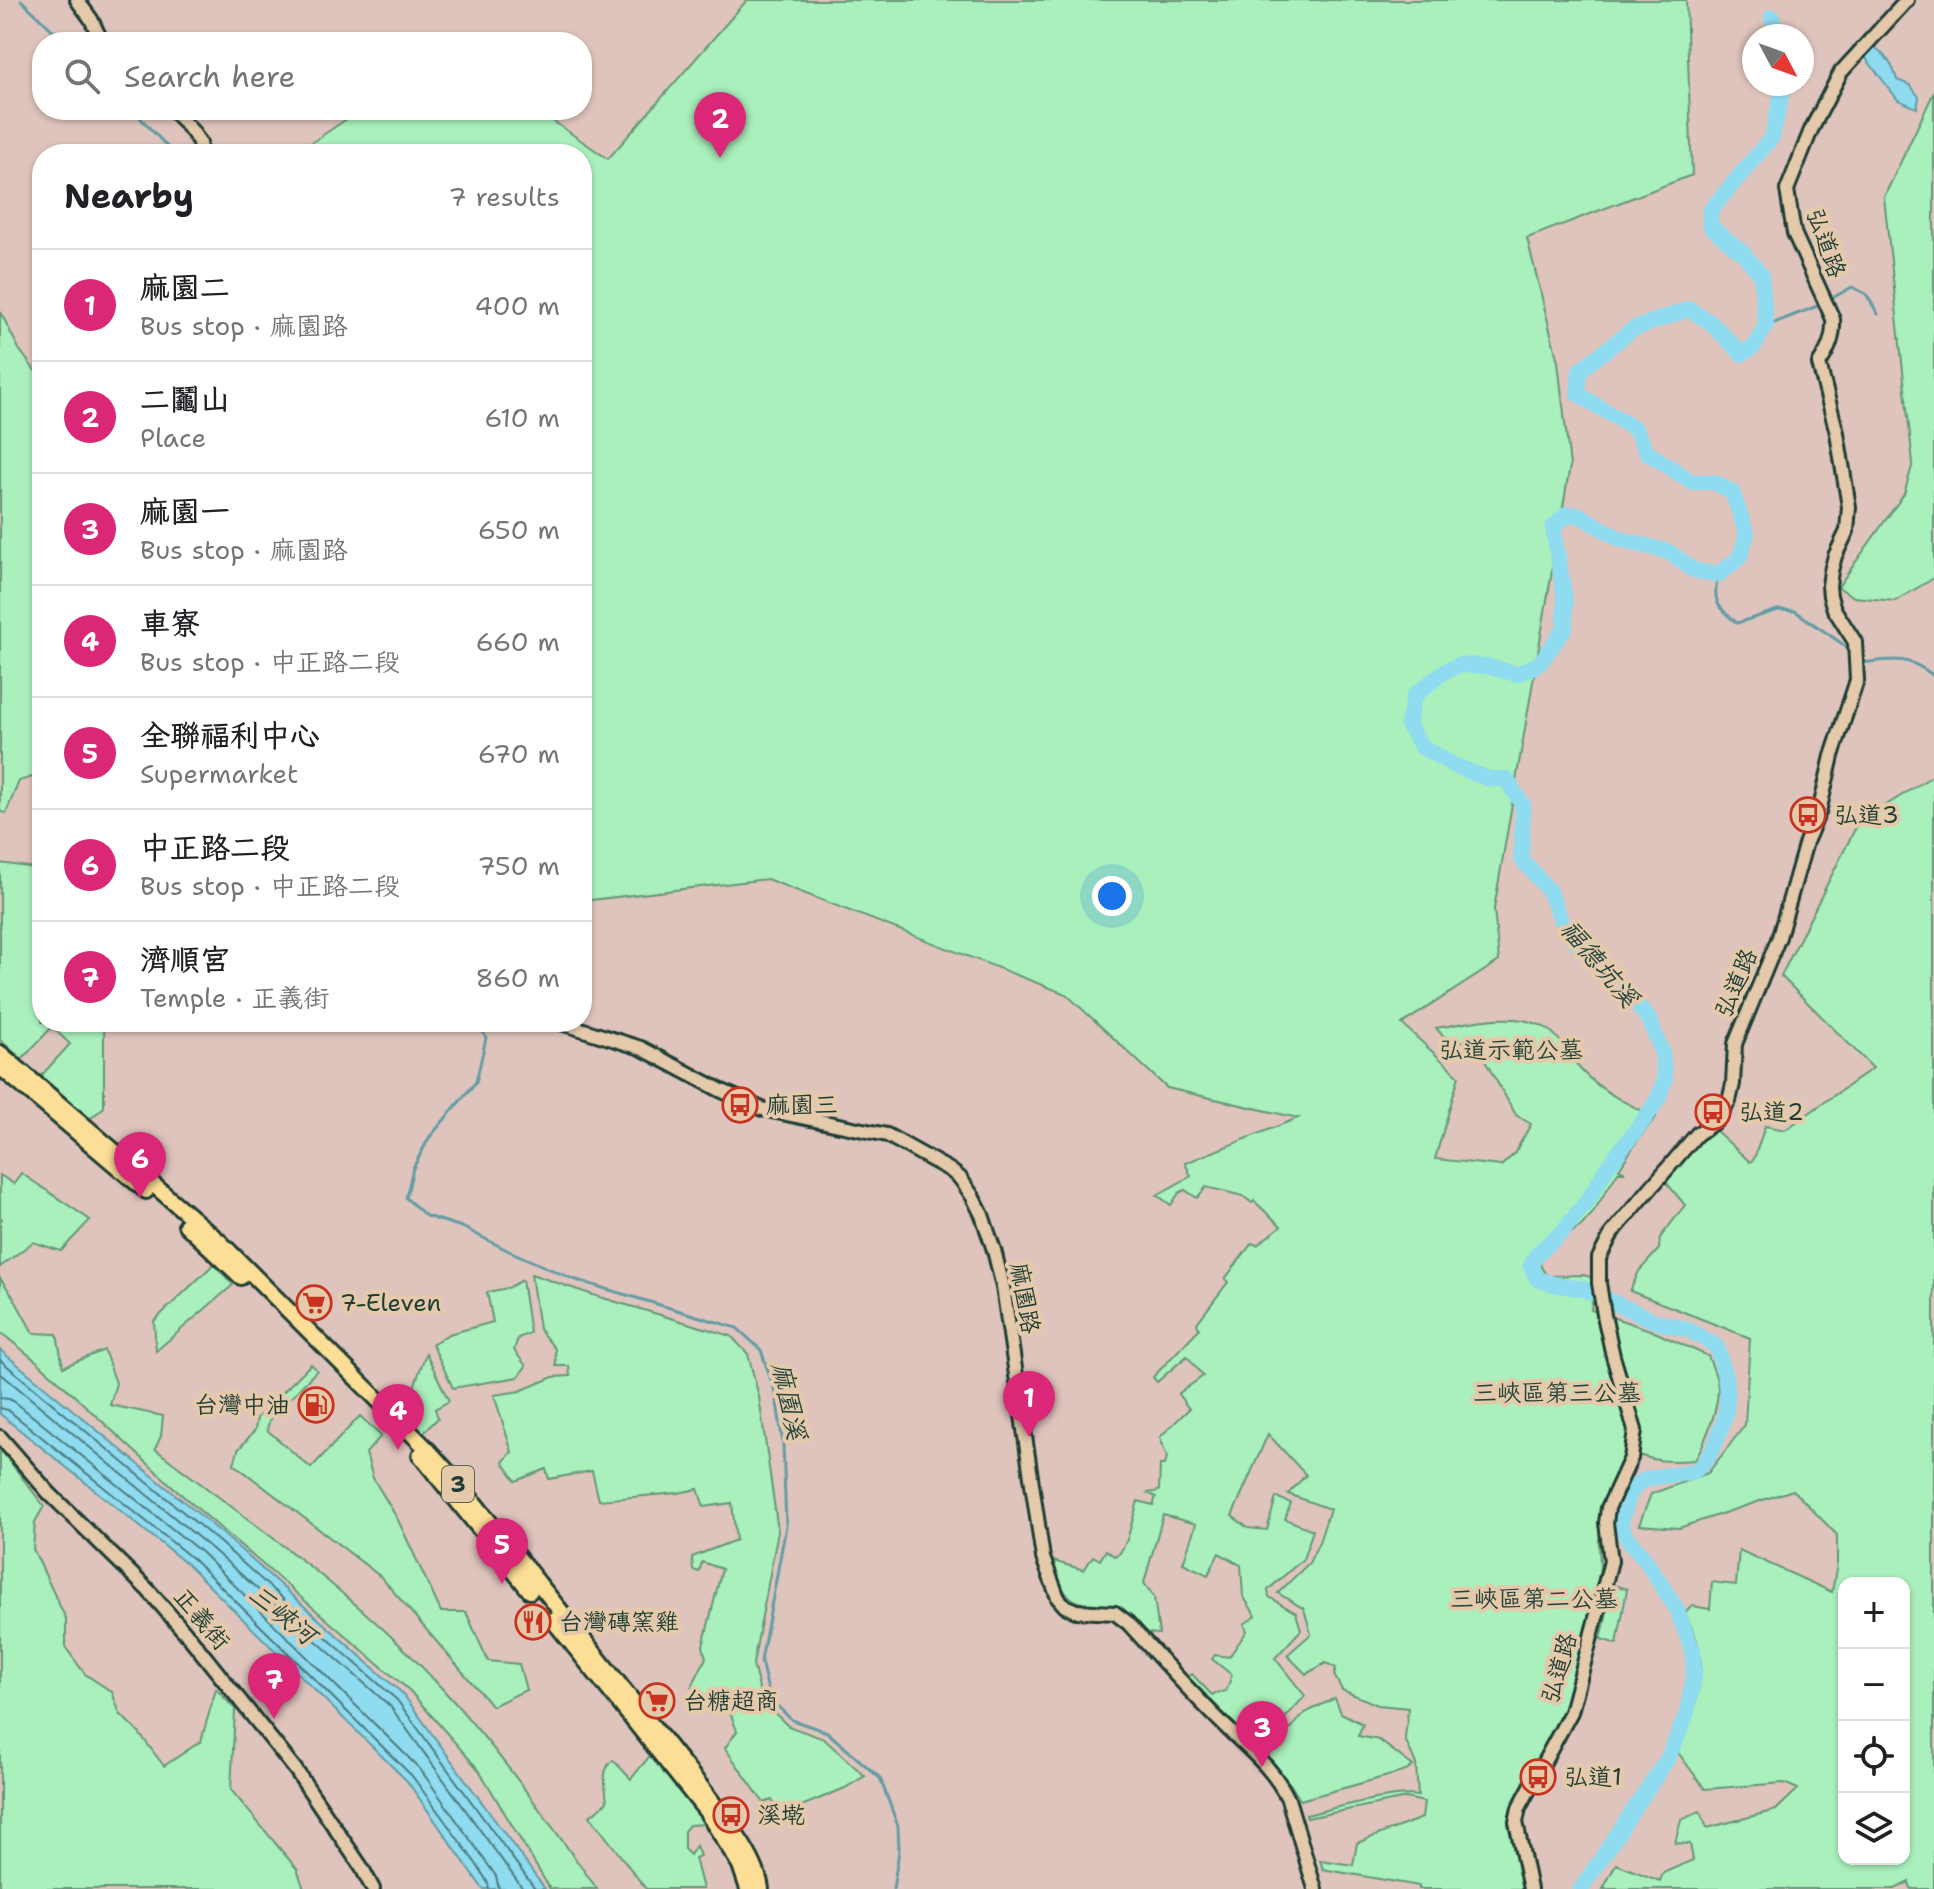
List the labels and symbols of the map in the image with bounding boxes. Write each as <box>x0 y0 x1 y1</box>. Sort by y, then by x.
north arrow <box>1742 24 1814 96</box>
pin: 2 <box>694 92 746 158</box>
street label: 弘道路 <box>1799 204 1853 282</box>
bus stop icon: 弘道3 <box>1789 796 1827 834</box>
place label: 弘道3 <box>1834 799 1899 831</box>
your location <box>1092 876 1132 916</box>
water label: 福德坑溪 <box>1553 912 1648 1016</box>
street label: 弘道路 <box>1707 944 1765 1022</box>
park label: 弘道示範公墓 <box>1439 1034 1583 1066</box>
bus stop icon: 麻園三 <box>721 1086 759 1124</box>
place label: 麻園三 <box>766 1089 838 1121</box>
bus stop icon: 弘道2 <box>1694 1093 1732 1131</box>
place label: 弘道2 <box>1739 1096 1804 1128</box>
pin: 6 <box>114 1132 166 1198</box>
street label: 麻園路 <box>1003 1260 1047 1336</box>
supermarket icon: 7-Eleven <box>295 1284 333 1322</box>
place label: 7-Eleven <box>340 1287 441 1319</box>
water label: 麻園溪 <box>765 1359 816 1445</box>
pin: 1 <box>1003 1371 1055 1437</box>
park label: 三峽區第三公墓 <box>1473 1377 1641 1409</box>
pin: 4 <box>372 1384 424 1450</box>
fuel station icon: 台灣中油 <box>297 1386 335 1424</box>
place label: 台灣中油 <box>194 1389 290 1421</box>
road number: 3 <box>442 1466 474 1502</box>
pin: 5 <box>476 1518 528 1584</box>
water label: 三峽河 <box>242 1576 327 1655</box>
street label: 正義街 <box>167 1581 237 1657</box>
park label: 三峽區第二公墓 <box>1450 1583 1618 1615</box>
restaurant icon: 台灣磚窯雞 <box>514 1603 552 1641</box>
place label: 台灣磚窯雞 <box>559 1606 679 1638</box>
street label: 弘道路 <box>1534 1629 1584 1707</box>
pin: 7 <box>248 1653 300 1719</box>
supermarket icon: 台糖超商 <box>638 1682 676 1720</box>
place label: 台糖超商 <box>683 1685 779 1717</box>
pin: 3 <box>1236 1701 1288 1767</box>
bus stop icon: 弘道1 <box>1519 1758 1557 1796</box>
place label: 弘道1 <box>1564 1761 1622 1793</box>
bus stop icon: 溪墘 <box>712 1796 750 1834</box>
place label: 溪墘 <box>757 1799 805 1831</box>

